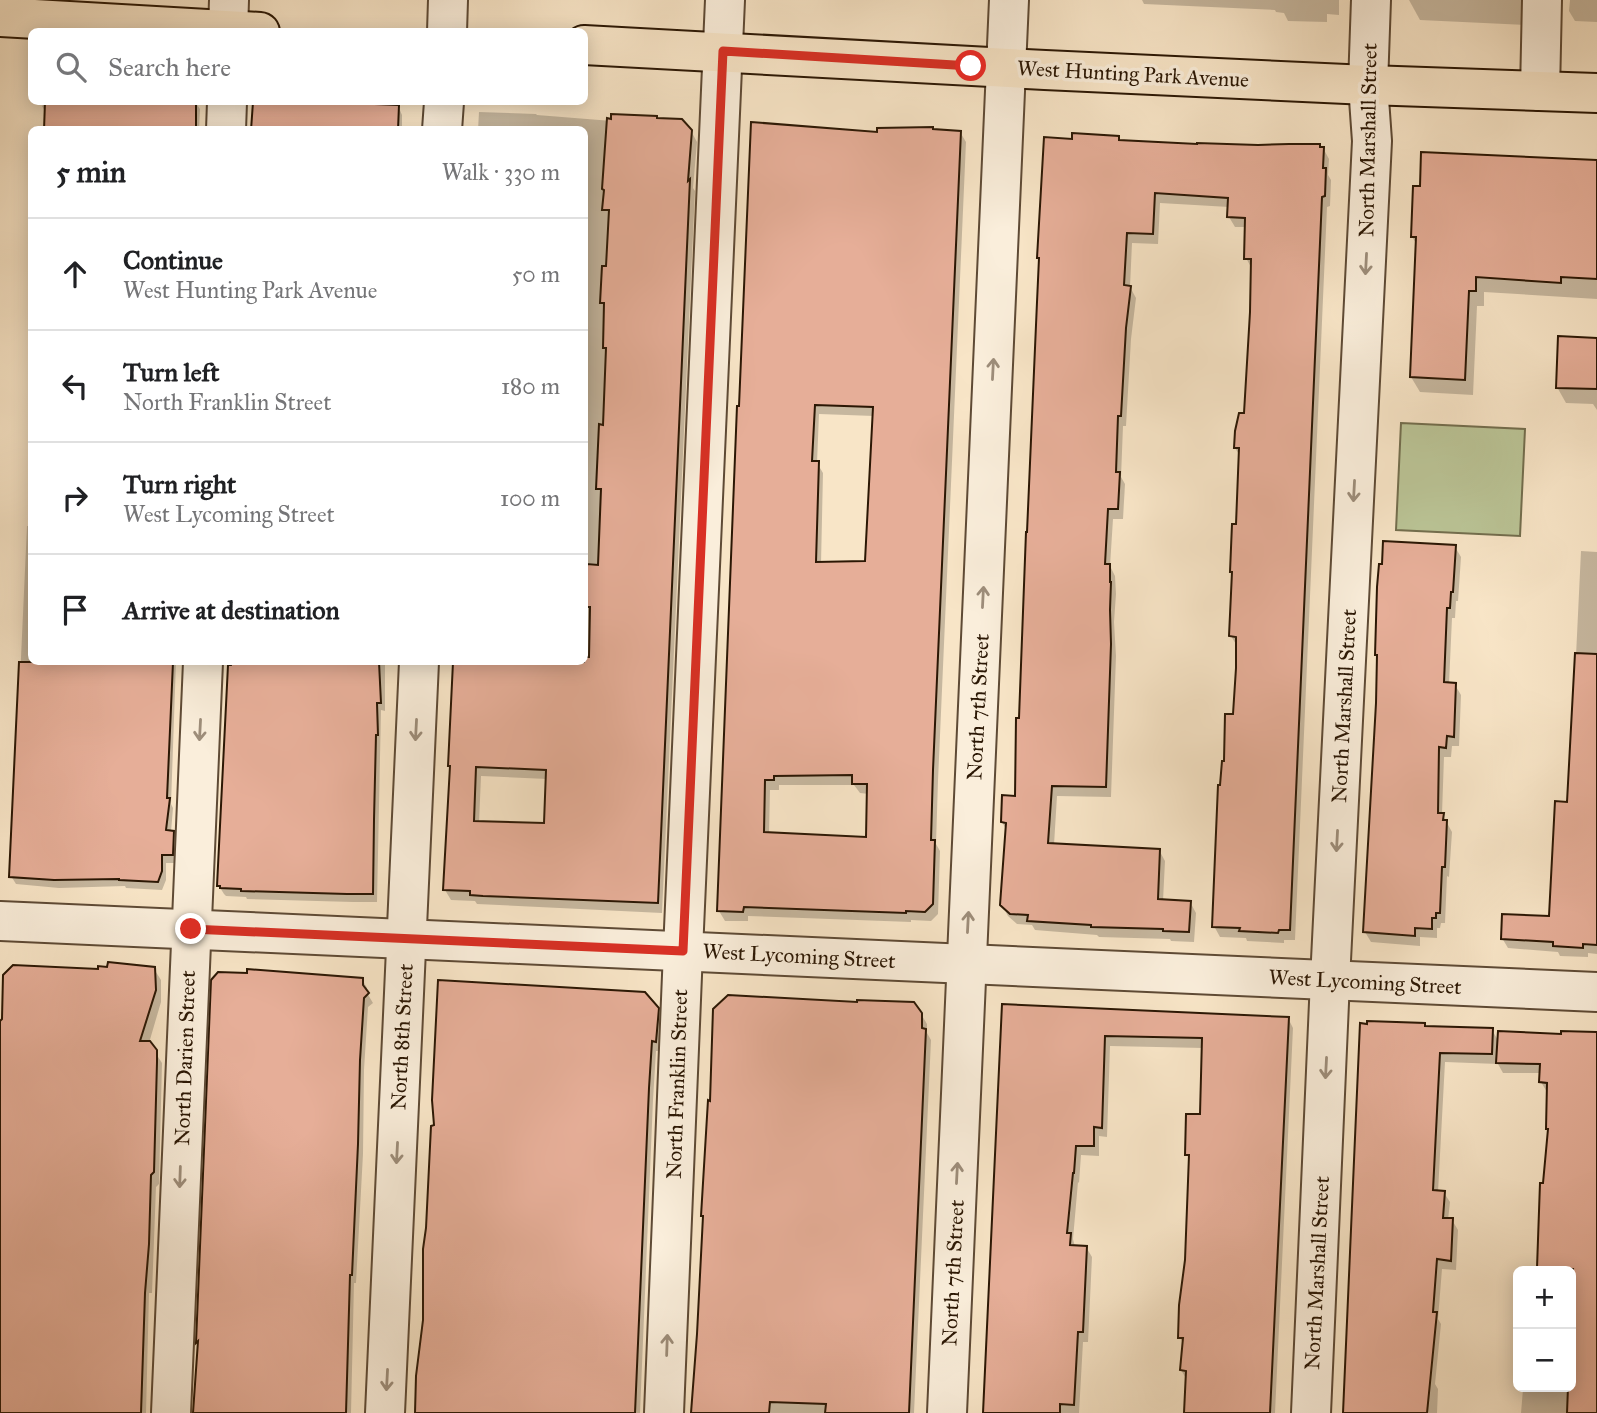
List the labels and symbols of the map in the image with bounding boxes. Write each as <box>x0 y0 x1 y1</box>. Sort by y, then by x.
street label: North Marshall Street <box>1353 42 1383 237</box>
route start <box>955 50 986 81</box>
street label: West Hunting Park Avenue <box>1016 55 1250 93</box>
one-way arrow <box>1359 252 1372 275</box>
one-way arrow <box>987 358 1000 381</box>
one-way arrow <box>1348 479 1361 502</box>
one-way arrow <box>977 586 990 608</box>
street label: North Marshall Street <box>1326 608 1362 804</box>
street label: North 7th Street <box>961 633 995 781</box>
one-way arrow <box>193 718 206 741</box>
one-way arrow <box>409 718 422 741</box>
one-way arrow <box>1331 829 1344 852</box>
one-way arrow <box>962 911 975 934</box>
route end <box>175 913 206 944</box>
street label: West Lycoming Street <box>702 938 897 974</box>
street label: North 8th Street <box>385 963 419 1111</box>
street label: West Lycoming Street <box>1268 964 1463 1000</box>
street label: North Darien Street <box>169 969 201 1146</box>
street label: North Franklin Street <box>661 988 693 1180</box>
one-way arrow <box>1320 1056 1333 1079</box>
one-way arrow <box>390 1141 403 1164</box>
one-way arrow <box>951 1162 964 1185</box>
one-way arrow <box>174 1166 187 1189</box>
street label: North Marshall Street <box>1299 1175 1335 1371</box>
street label: North 7th Street <box>936 1199 970 1347</box>
one-way arrow <box>660 1334 673 1357</box>
one-way arrow <box>380 1368 393 1391</box>

